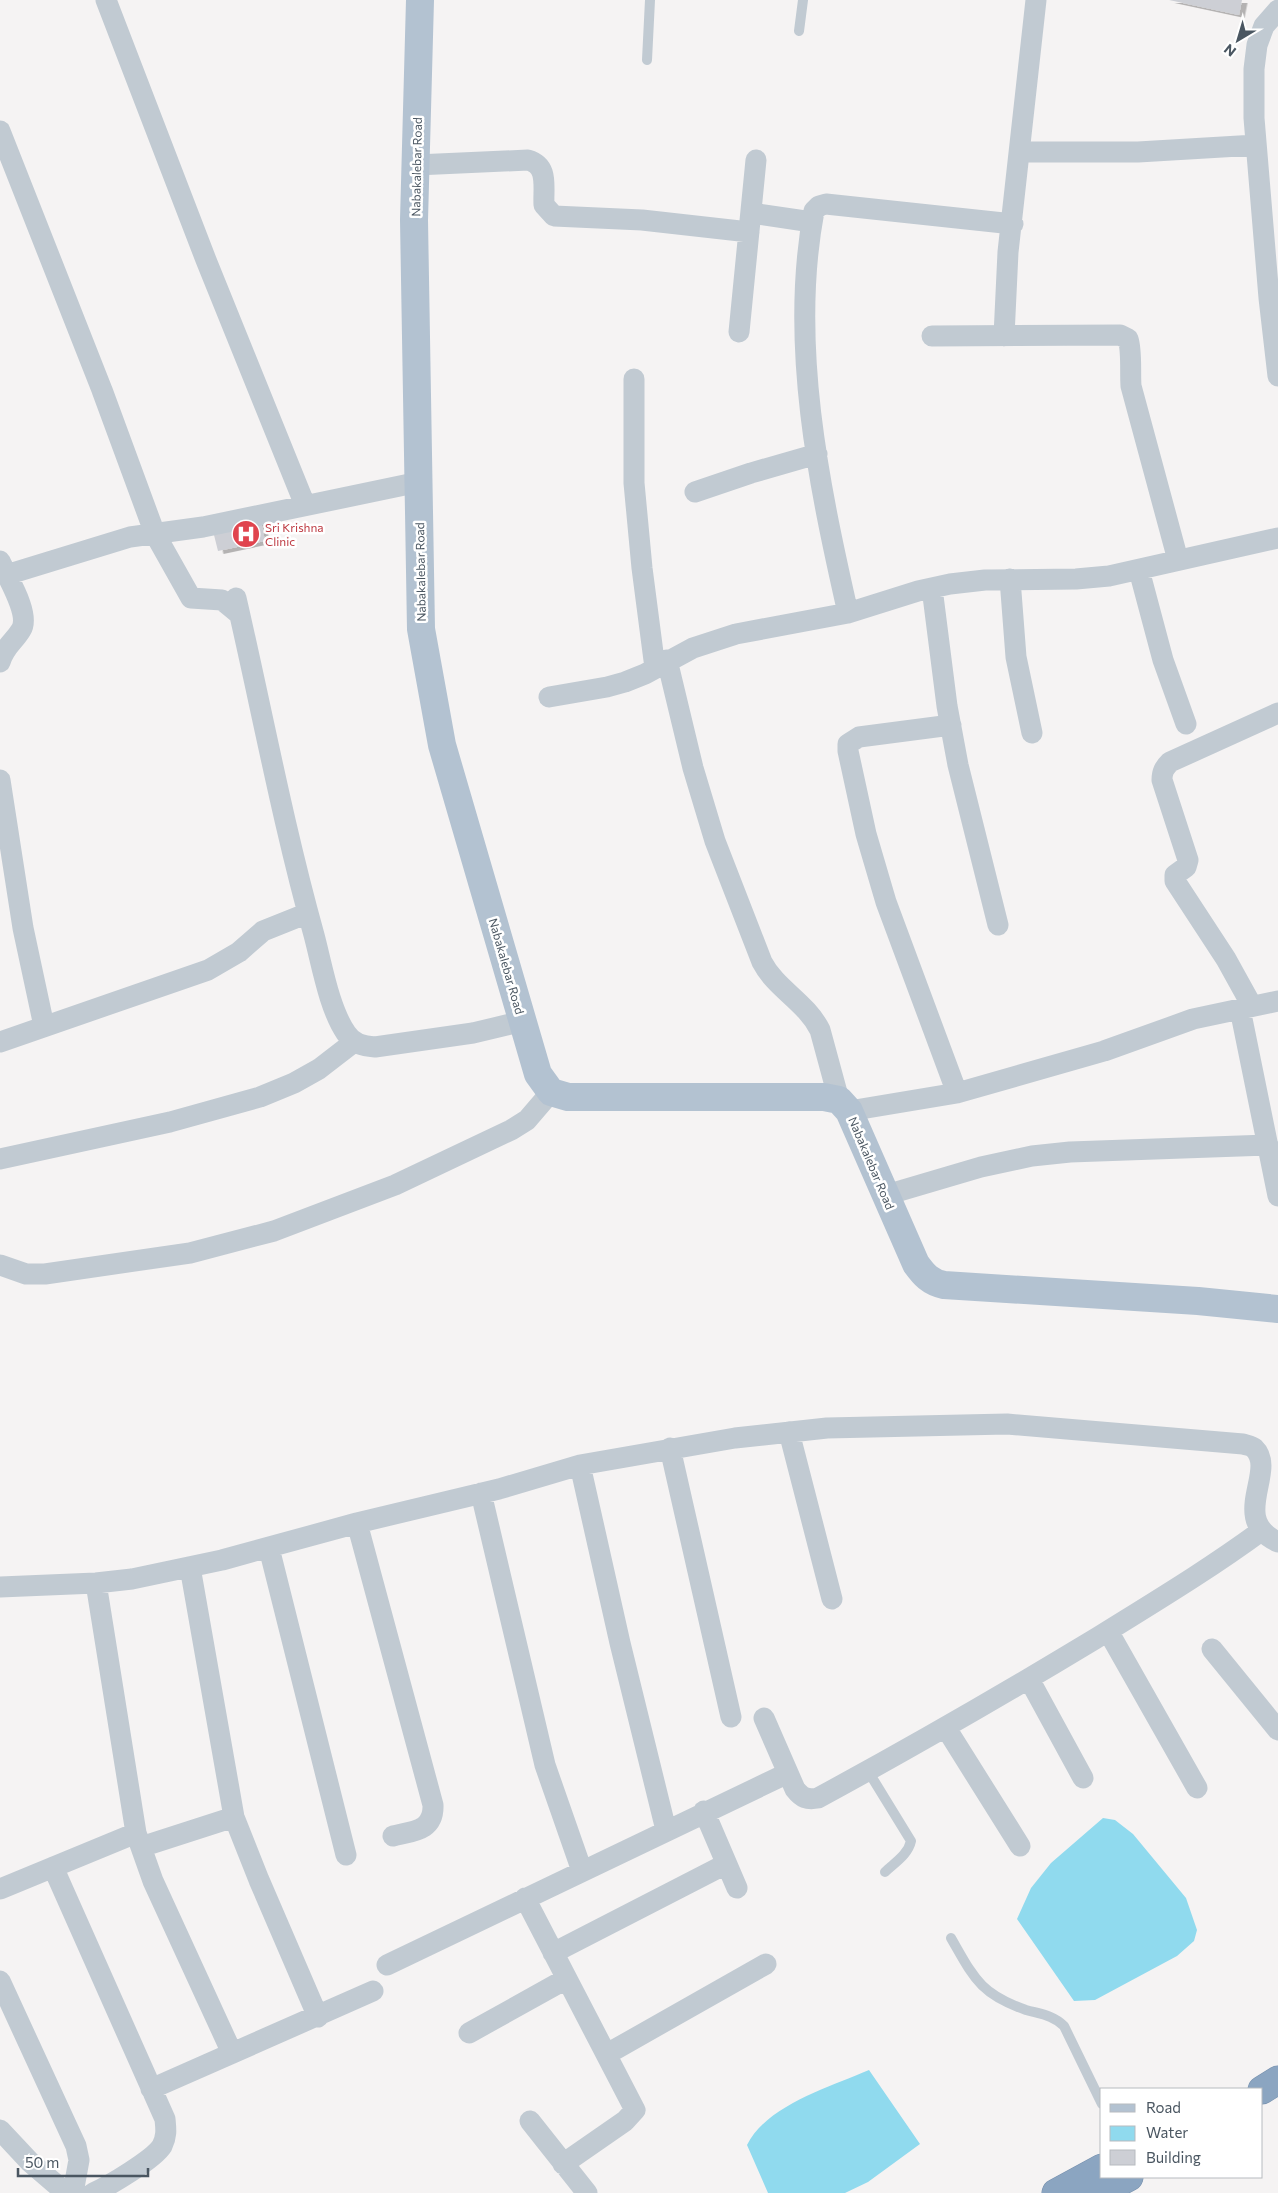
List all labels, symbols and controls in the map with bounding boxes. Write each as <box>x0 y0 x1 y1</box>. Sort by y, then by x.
north arrow <box>1213 15 1263 65</box>
text: N <box>1220 41 1239 61</box>
street label: Nabakalebar Road <box>408 117 424 217</box>
hospital icon: Sri Krishna Clinic <box>231 519 261 549</box>
place label: Sri Krishna Clinic <box>265 520 324 548</box>
street label: Nabakalebar Road <box>412 522 428 622</box>
street label: Nabakalebar Road <box>487 916 527 1016</box>
street label: Nabakalebar Road <box>846 1115 898 1212</box>
legend <box>1100 2088 1263 2178</box>
text: Road <box>1146 2098 1181 2116</box>
text: Water <box>1146 2123 1188 2141</box>
scale bar <box>18 2146 148 2178</box>
text: Building <box>1146 2148 1201 2166</box>
text: 50 m <box>25 2153 59 2171</box>

